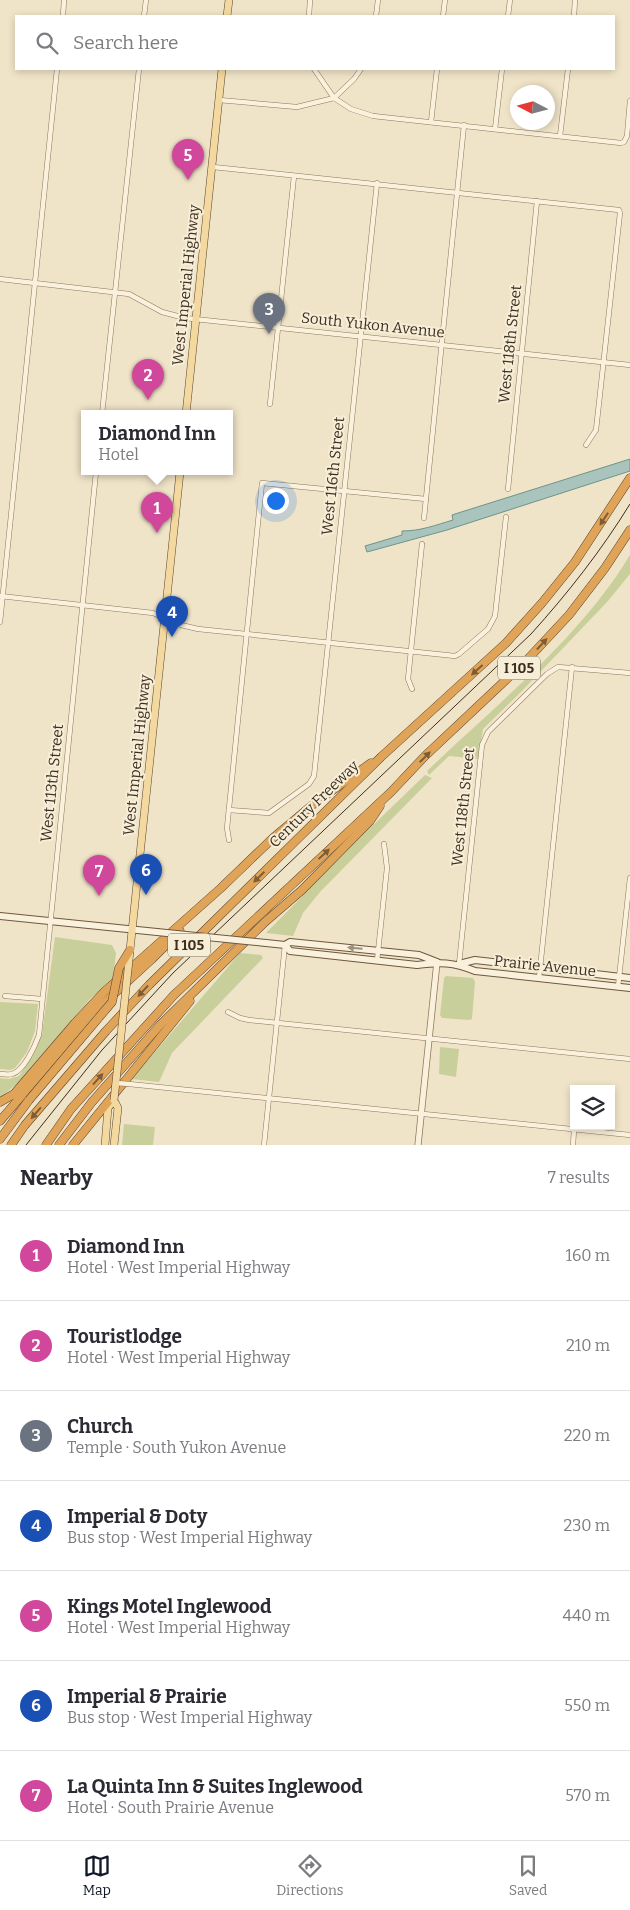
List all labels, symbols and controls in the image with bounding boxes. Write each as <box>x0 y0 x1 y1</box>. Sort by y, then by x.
search box <box>15 15 615 70</box>
icon: search <box>33 29 61 57</box>
text: Search here <box>73 31 178 54</box>
north arrow <box>510 85 555 130</box>
pin: 5 <box>172 139 204 180</box>
street label: West Imperial Highway <box>169 203 203 366</box>
street label: West 118th Street <box>495 283 525 404</box>
pin: 3 <box>253 293 285 334</box>
street label: South Yukon Avenue <box>300 309 446 341</box>
pin: 2 <box>132 359 164 400</box>
popup <box>81 410 233 475</box>
street label: West 116th Street <box>318 415 348 536</box>
text: Diamond Inn <box>98 422 216 445</box>
text: Hotel <box>98 445 139 464</box>
your location <box>263 488 289 514</box>
pin: 1 <box>141 492 173 533</box>
one-way arrow <box>599 513 608 526</box>
pin: 4 <box>156 596 188 637</box>
one-way arrow <box>536 639 548 651</box>
road number: I 105 <box>498 656 540 680</box>
one-way arrow <box>471 664 483 676</box>
street label: West Imperial Highway <box>120 673 154 836</box>
street label: West 113th Street <box>37 723 67 843</box>
street label: West 118th Street <box>448 746 478 867</box>
one-way arrow <box>419 751 431 763</box>
street label: Century Freeway <box>266 757 363 851</box>
one-way arrow <box>318 848 330 860</box>
pin: 6 <box>130 854 162 895</box>
pin: 7 <box>83 855 115 896</box>
one-way arrow <box>253 871 265 883</box>
road number: I 105 <box>168 934 210 956</box>
one-way arrow <box>347 944 363 952</box>
street label: Prairie Avenue <box>493 952 597 980</box>
one-way arrow <box>137 984 149 996</box>
one-way arrow <box>92 1074 104 1086</box>
map controls <box>570 1085 615 1130</box>
button: layers <box>570 1085 615 1130</box>
one-way arrow <box>30 1106 41 1119</box>
text: Nearby <box>20 1165 93 1191</box>
text: 7 results <box>548 1168 610 1187</box>
text: Diamond Inn <box>67 1235 184 1258</box>
text: 1 <box>33 1246 39 1265</box>
text: 160 m <box>565 1246 610 1265</box>
text: Hotel · West Imperial Highway <box>67 1258 290 1277</box>
text: Touristlodge <box>67 1325 182 1348</box>
text: 2 <box>31 1336 41 1355</box>
text: 210 m <box>566 1336 610 1355</box>
text: Hotel · West Imperial Highway <box>67 1348 290 1367</box>
text: Church <box>67 1415 133 1438</box>
text: 3 <box>31 1426 41 1445</box>
text: 220 m <box>564 1426 610 1445</box>
text: Temple · South Yukon Avenue <box>67 1438 286 1457</box>
text: Imperial & Doty <box>67 1505 207 1528</box>
text: 4 <box>31 1516 41 1535</box>
text: 230 m <box>563 1516 610 1535</box>
text: Bus stop · West Imperial Highway <box>67 1528 312 1547</box>
text: Kings Motel Inglewood <box>67 1595 272 1618</box>
text: 5 <box>32 1606 40 1625</box>
text: 440 m <box>563 1606 610 1625</box>
text: Hotel · West Imperial Highway <box>67 1618 290 1637</box>
text: Imperial & Prairie <box>67 1685 227 1708</box>
text: 6 <box>31 1696 41 1715</box>
text: 550 m <box>564 1696 610 1715</box>
text: Bus stop · West Imperial Highway <box>67 1708 312 1727</box>
text: La Quinta Inn & Suites Inglewood <box>67 1775 363 1798</box>
text: 7 <box>32 1786 40 1805</box>
text: 570 m <box>565 1786 610 1805</box>
text: Hotel · South Prairie Avenue <box>67 1798 274 1817</box>
tab: Map <box>83 1852 111 1899</box>
tab: Directions <box>276 1852 344 1899</box>
tab: Saved <box>509 1852 547 1899</box>

